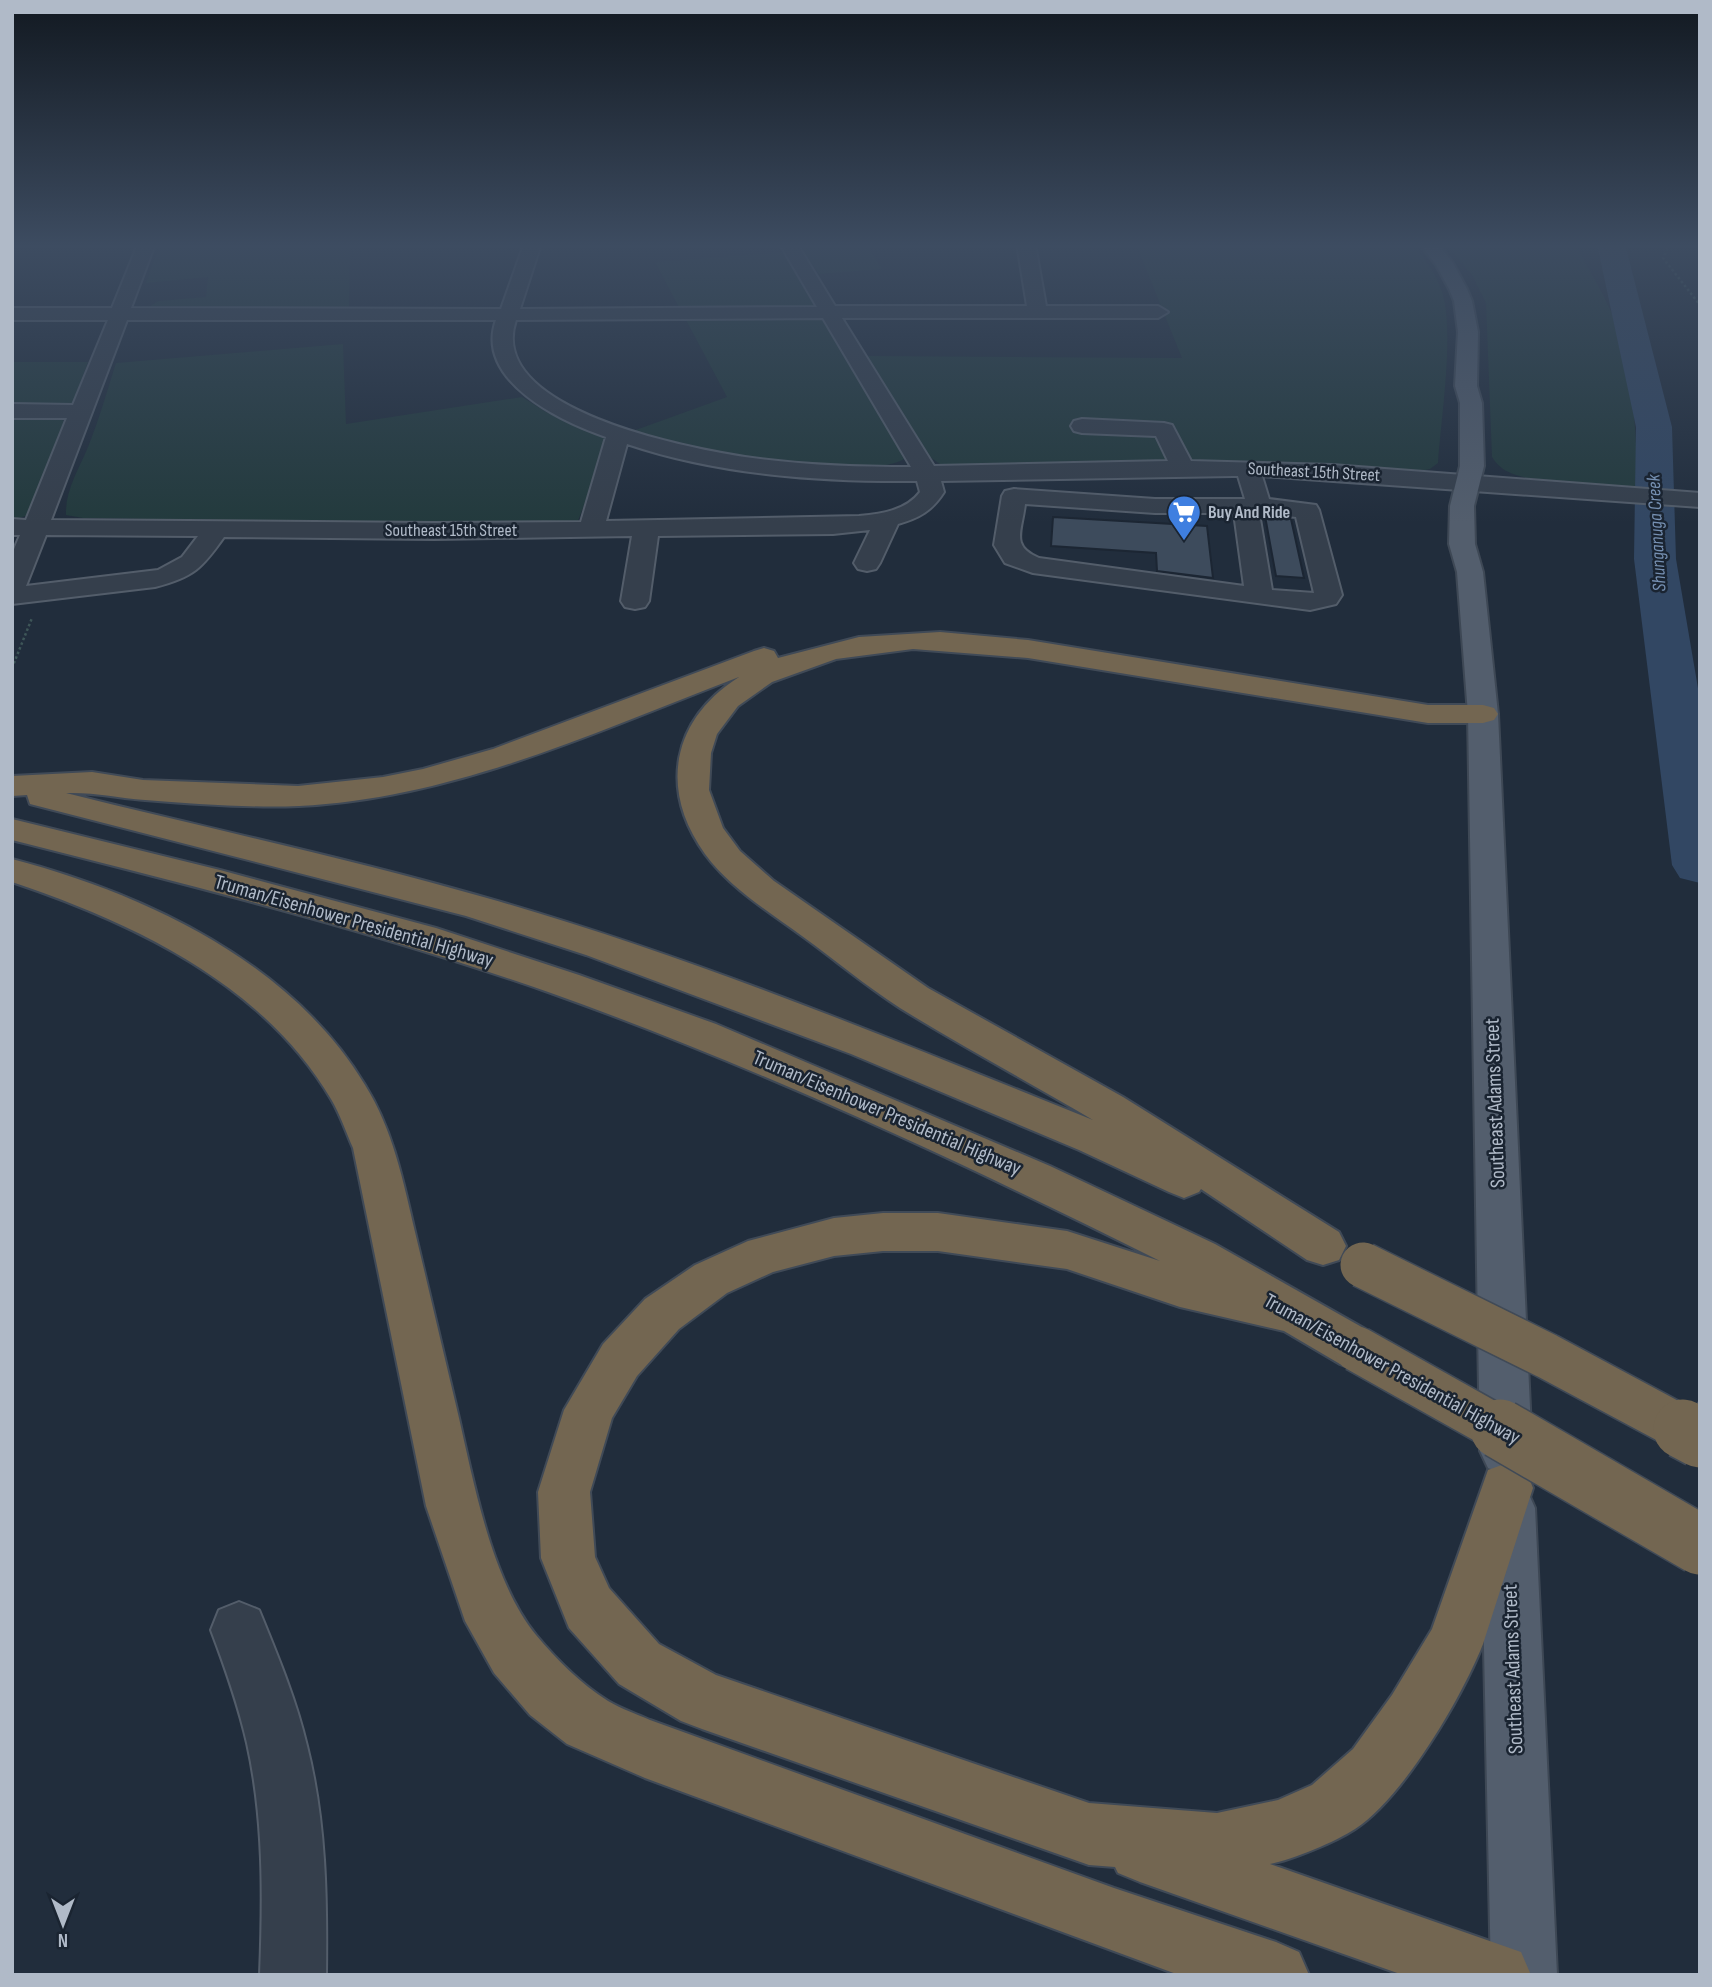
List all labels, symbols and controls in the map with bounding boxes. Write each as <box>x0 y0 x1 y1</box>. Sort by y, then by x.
street label: Southeast 15th Street <box>1247 458 1381 486</box>
water label: Shunganuga Creek <box>1642 473 1672 592</box>
supermarket icon: Buy And Ride <box>1165 493 1203 542</box>
place label: Buy And Ride <box>1208 502 1290 523</box>
street label: Southeast 15th Street <box>385 520 518 541</box>
street label: Truman/Eisenhower Presidential Highway <box>212 869 496 973</box>
street label: Southeast Adams Street <box>1480 1018 1510 1188</box>
street label: Truman/Eisenhower Presidential Highway <box>749 1045 1025 1181</box>
street label: Truman/Eisenhower Presidential Highway <box>1260 1288 1524 1450</box>
street label: Southeast Adams Street <box>1498 1584 1528 1754</box>
north arrow <box>28 1889 98 1959</box>
text: N <box>58 1928 68 1951</box>

